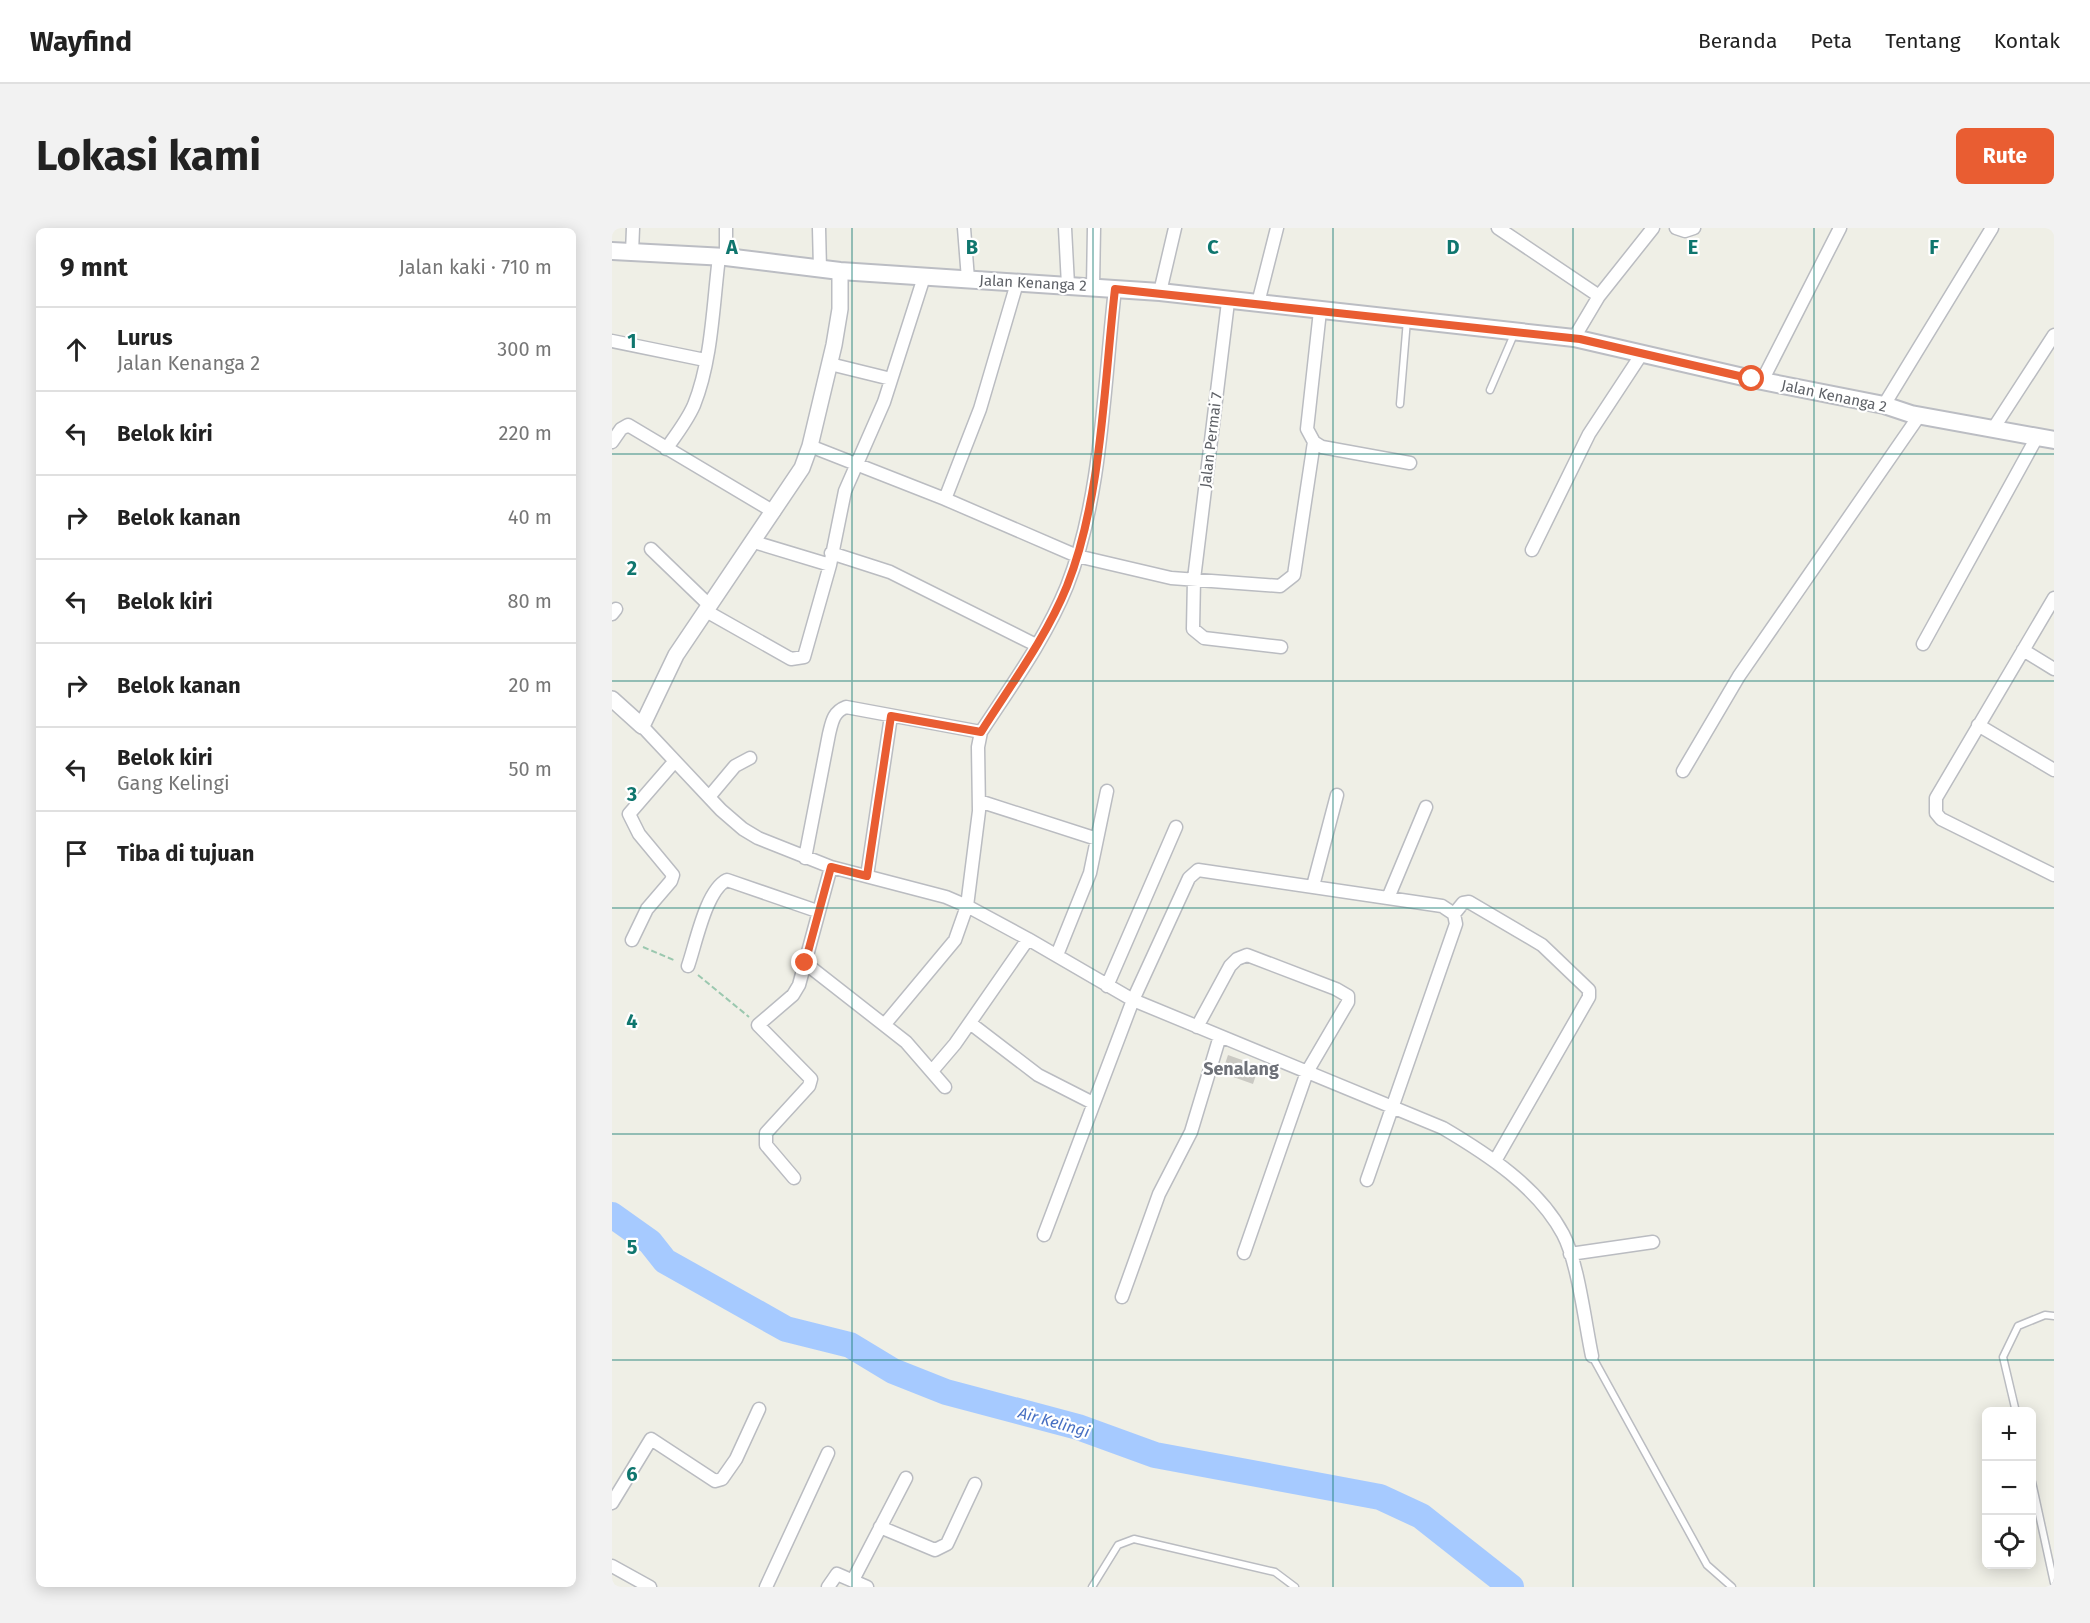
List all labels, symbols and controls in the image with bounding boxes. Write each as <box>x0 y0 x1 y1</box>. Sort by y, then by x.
text: Wayfind <box>30 25 132 58</box>
text: Beranda <box>1698 28 1777 54</box>
text: Peta <box>1810 28 1852 54</box>
text: Tentang <box>1885 28 1961 54</box>
text: Kontak <box>1994 28 2060 54</box>
button: Rute <box>1956 128 2054 184</box>
text: Lokasi kami <box>36 131 261 181</box>
text: A <box>725 235 739 259</box>
text: B <box>966 235 978 259</box>
text: C <box>1207 235 1219 259</box>
text: D <box>1446 235 1460 259</box>
text: E <box>1688 235 1698 259</box>
text: F <box>1929 235 1939 259</box>
text: 9 mnt <box>60 252 128 283</box>
text: Jalan kaki · 710 m <box>399 255 552 279</box>
street label: Jalan Kenanga 2 <box>979 271 1087 295</box>
text: Lurus <box>117 324 173 351</box>
text: 1 <box>627 329 637 353</box>
icon: ahead <box>60 333 93 366</box>
text: 300 m <box>497 337 552 361</box>
text: Jalan Kenanga 2 <box>117 351 260 375</box>
route start <box>1738 365 1764 391</box>
street label: Jalan Kenanga 2 <box>1780 376 1888 416</box>
street label: Jalan Permai 7 <box>1196 391 1226 489</box>
icon: left <box>60 417 93 450</box>
text: Belok kiri <box>117 420 213 447</box>
text: 220 m <box>499 421 552 445</box>
icon: right <box>60 501 93 534</box>
text: Belok kanan <box>117 504 241 531</box>
text: 40 m <box>508 505 552 529</box>
text: 2 <box>627 556 637 580</box>
icon: left <box>60 585 93 618</box>
text: Belok kiri <box>117 588 213 615</box>
text: 80 m <box>507 589 552 613</box>
icon: right <box>60 669 93 702</box>
text: Belok kanan <box>117 672 241 699</box>
text: 20 m <box>509 673 552 697</box>
text: Belok kiri <box>117 744 213 771</box>
icon: left <box>60 753 93 786</box>
text: 50 m <box>508 757 552 781</box>
text: Gang Kelingi <box>117 771 230 795</box>
text: 3 <box>626 782 637 806</box>
icon: arrive <box>60 837 93 870</box>
text: Tiba di tujuan <box>117 840 254 867</box>
route end <box>791 949 817 975</box>
text: 4 <box>626 1009 638 1033</box>
district label: Senalang <box>1203 1058 1279 1080</box>
text: 5 <box>627 1235 638 1259</box>
water label: Air Kelingi <box>1015 1402 1092 1441</box>
map controls <box>1982 1407 2036 1569</box>
button: + <box>1982 1407 2036 1461</box>
button: − <box>1982 1461 2036 1515</box>
text: 6 <box>626 1462 638 1486</box>
button: locate <box>1982 1515 2036 1569</box>

